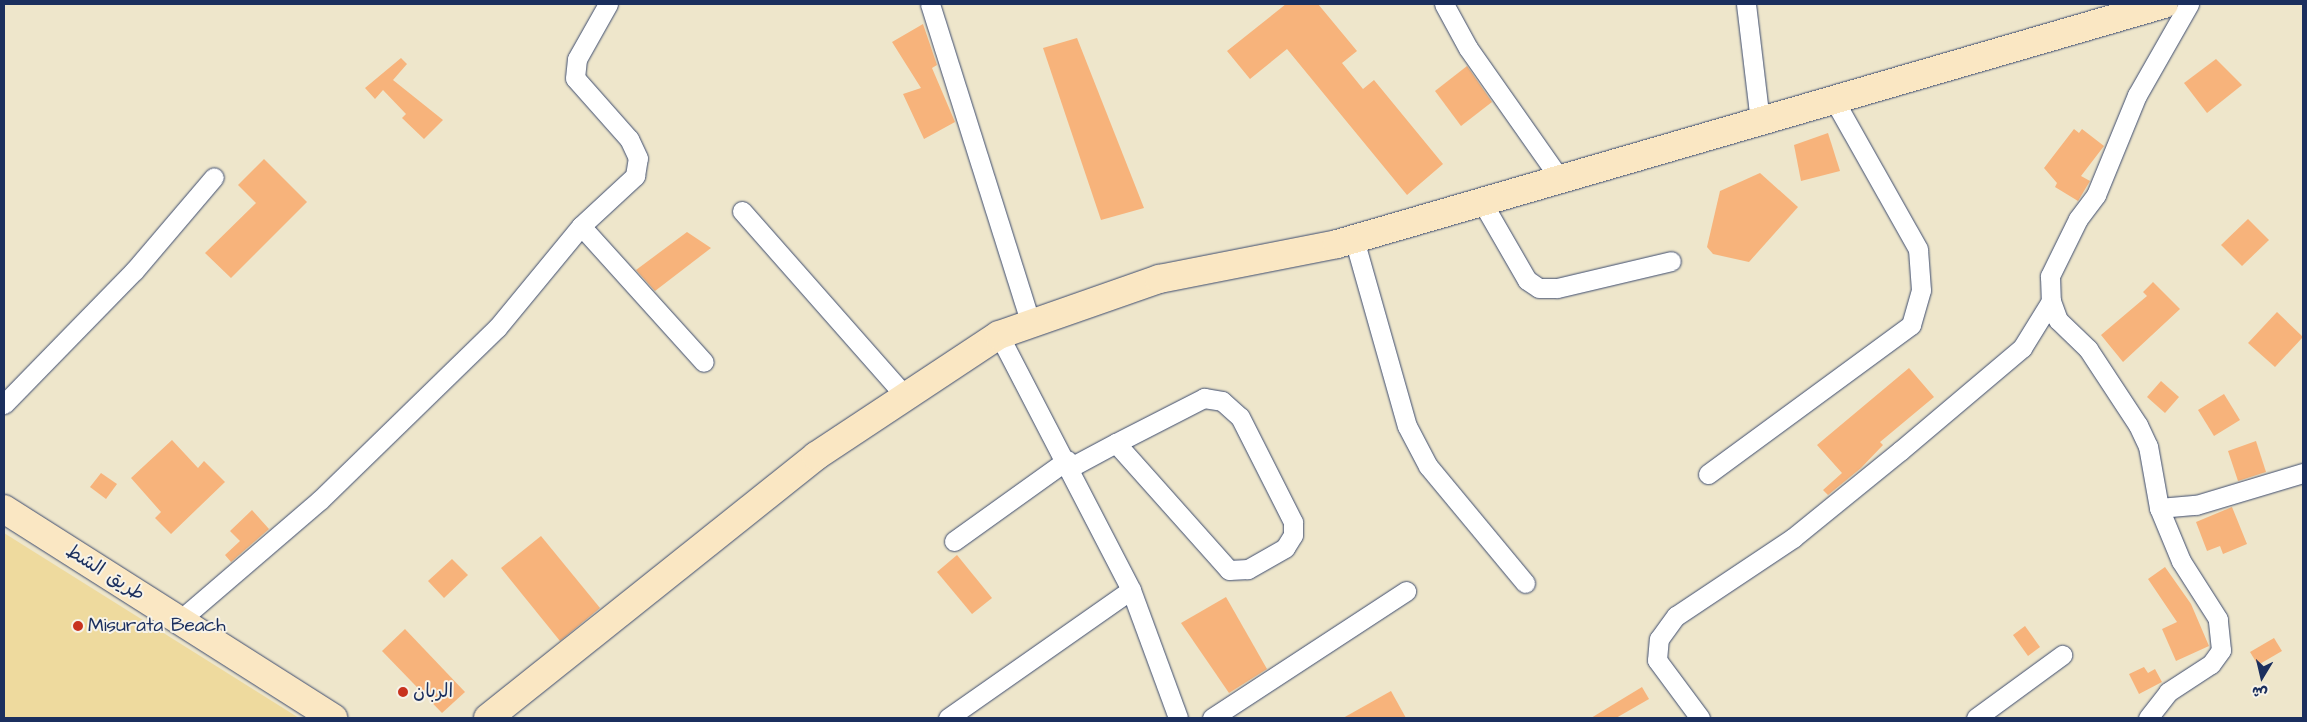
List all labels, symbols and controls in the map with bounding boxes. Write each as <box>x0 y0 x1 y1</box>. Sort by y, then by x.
street label: طريق الشط <box>61 540 149 606</box>
place label: Misurata Beach <box>88 615 226 637</box>
marker: Misurata Beach <box>72 620 84 632</box>
north arrow <box>2237 652 2287 702</box>
place label: الربان <box>413 681 453 703</box>
text: ش <box>2250 681 2269 703</box>
marker: الربان <box>397 686 409 698</box>

